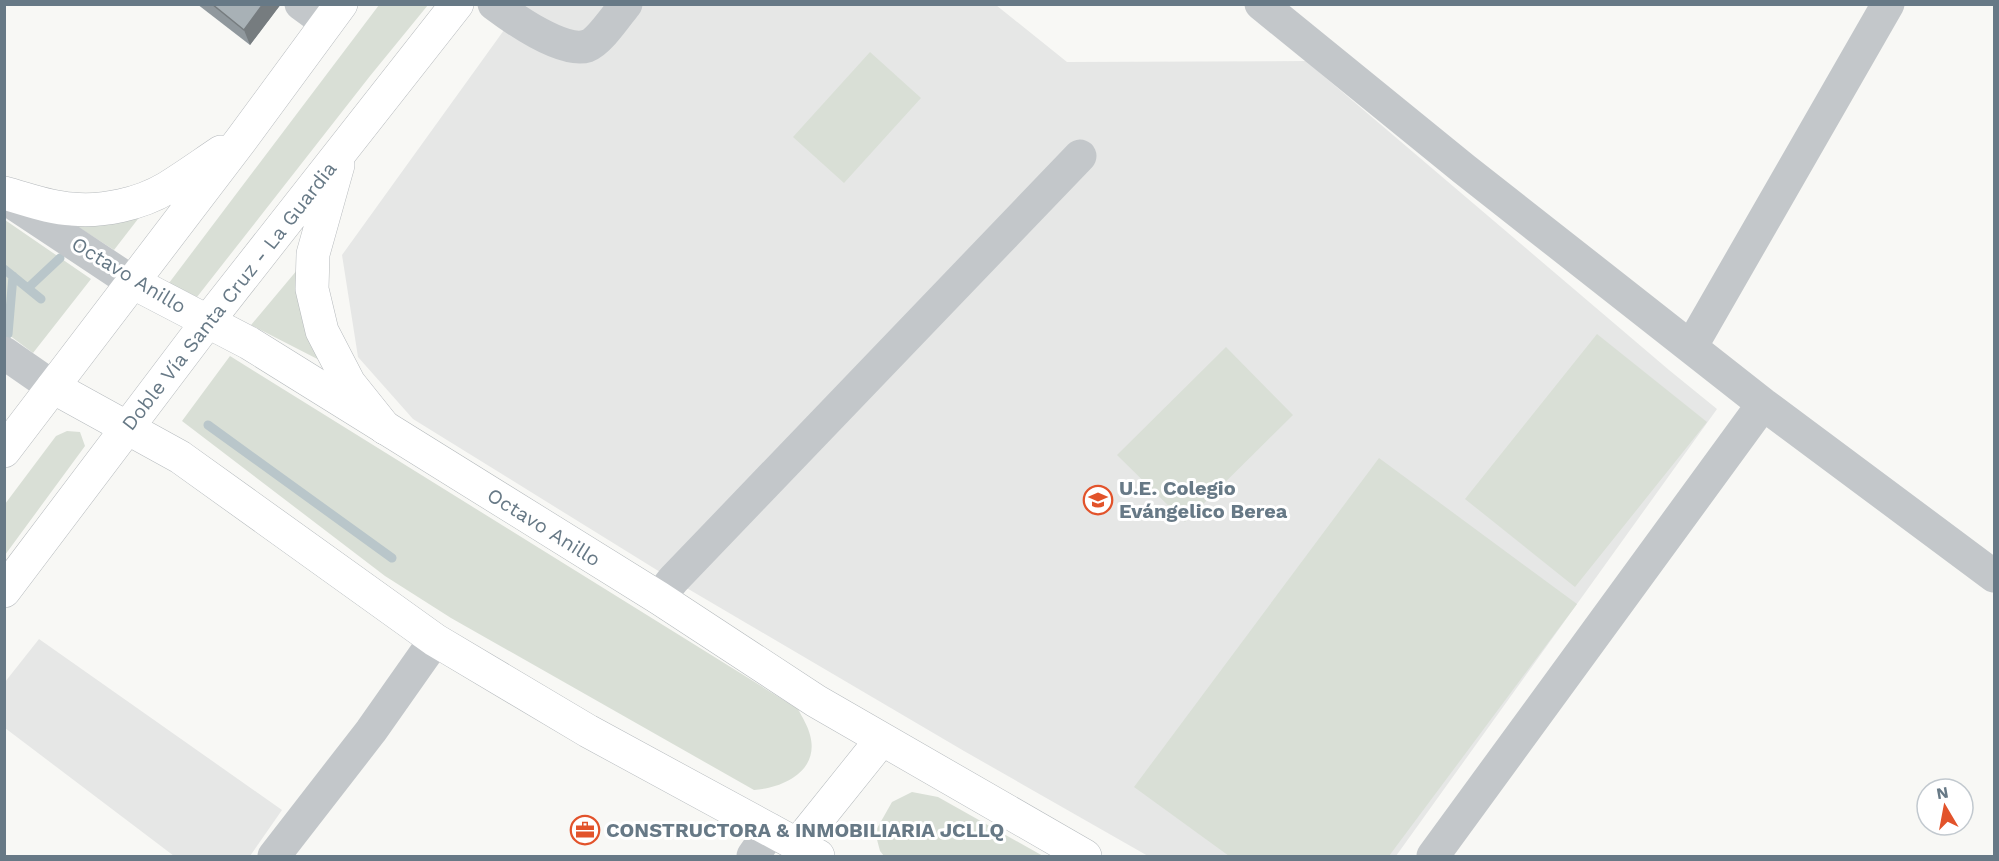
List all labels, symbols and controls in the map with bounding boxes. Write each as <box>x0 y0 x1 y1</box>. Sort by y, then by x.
street label: Doble Vía Santa Cruz - La Guardia <box>117 157 341 435</box>
street label: Octavo Anillo <box>67 231 191 319</box>
place label: U.E. Colegio Evángelico Berea <box>1119 476 1288 523</box>
street label: Octavo Anillo <box>483 483 605 571</box>
school or university icon: U.E. Colegio Evángelico Berea <box>1082 484 1114 516</box>
north arrow <box>1915 777 1975 837</box>
text: N <box>1935 782 1950 803</box>
office icon: CONSTRUCTORA & INMOBILIARIA JCLLQ <box>569 814 601 846</box>
place label: CONSTRUCTORA & INMOBILIARIA JCLLQ <box>606 818 1004 842</box>

